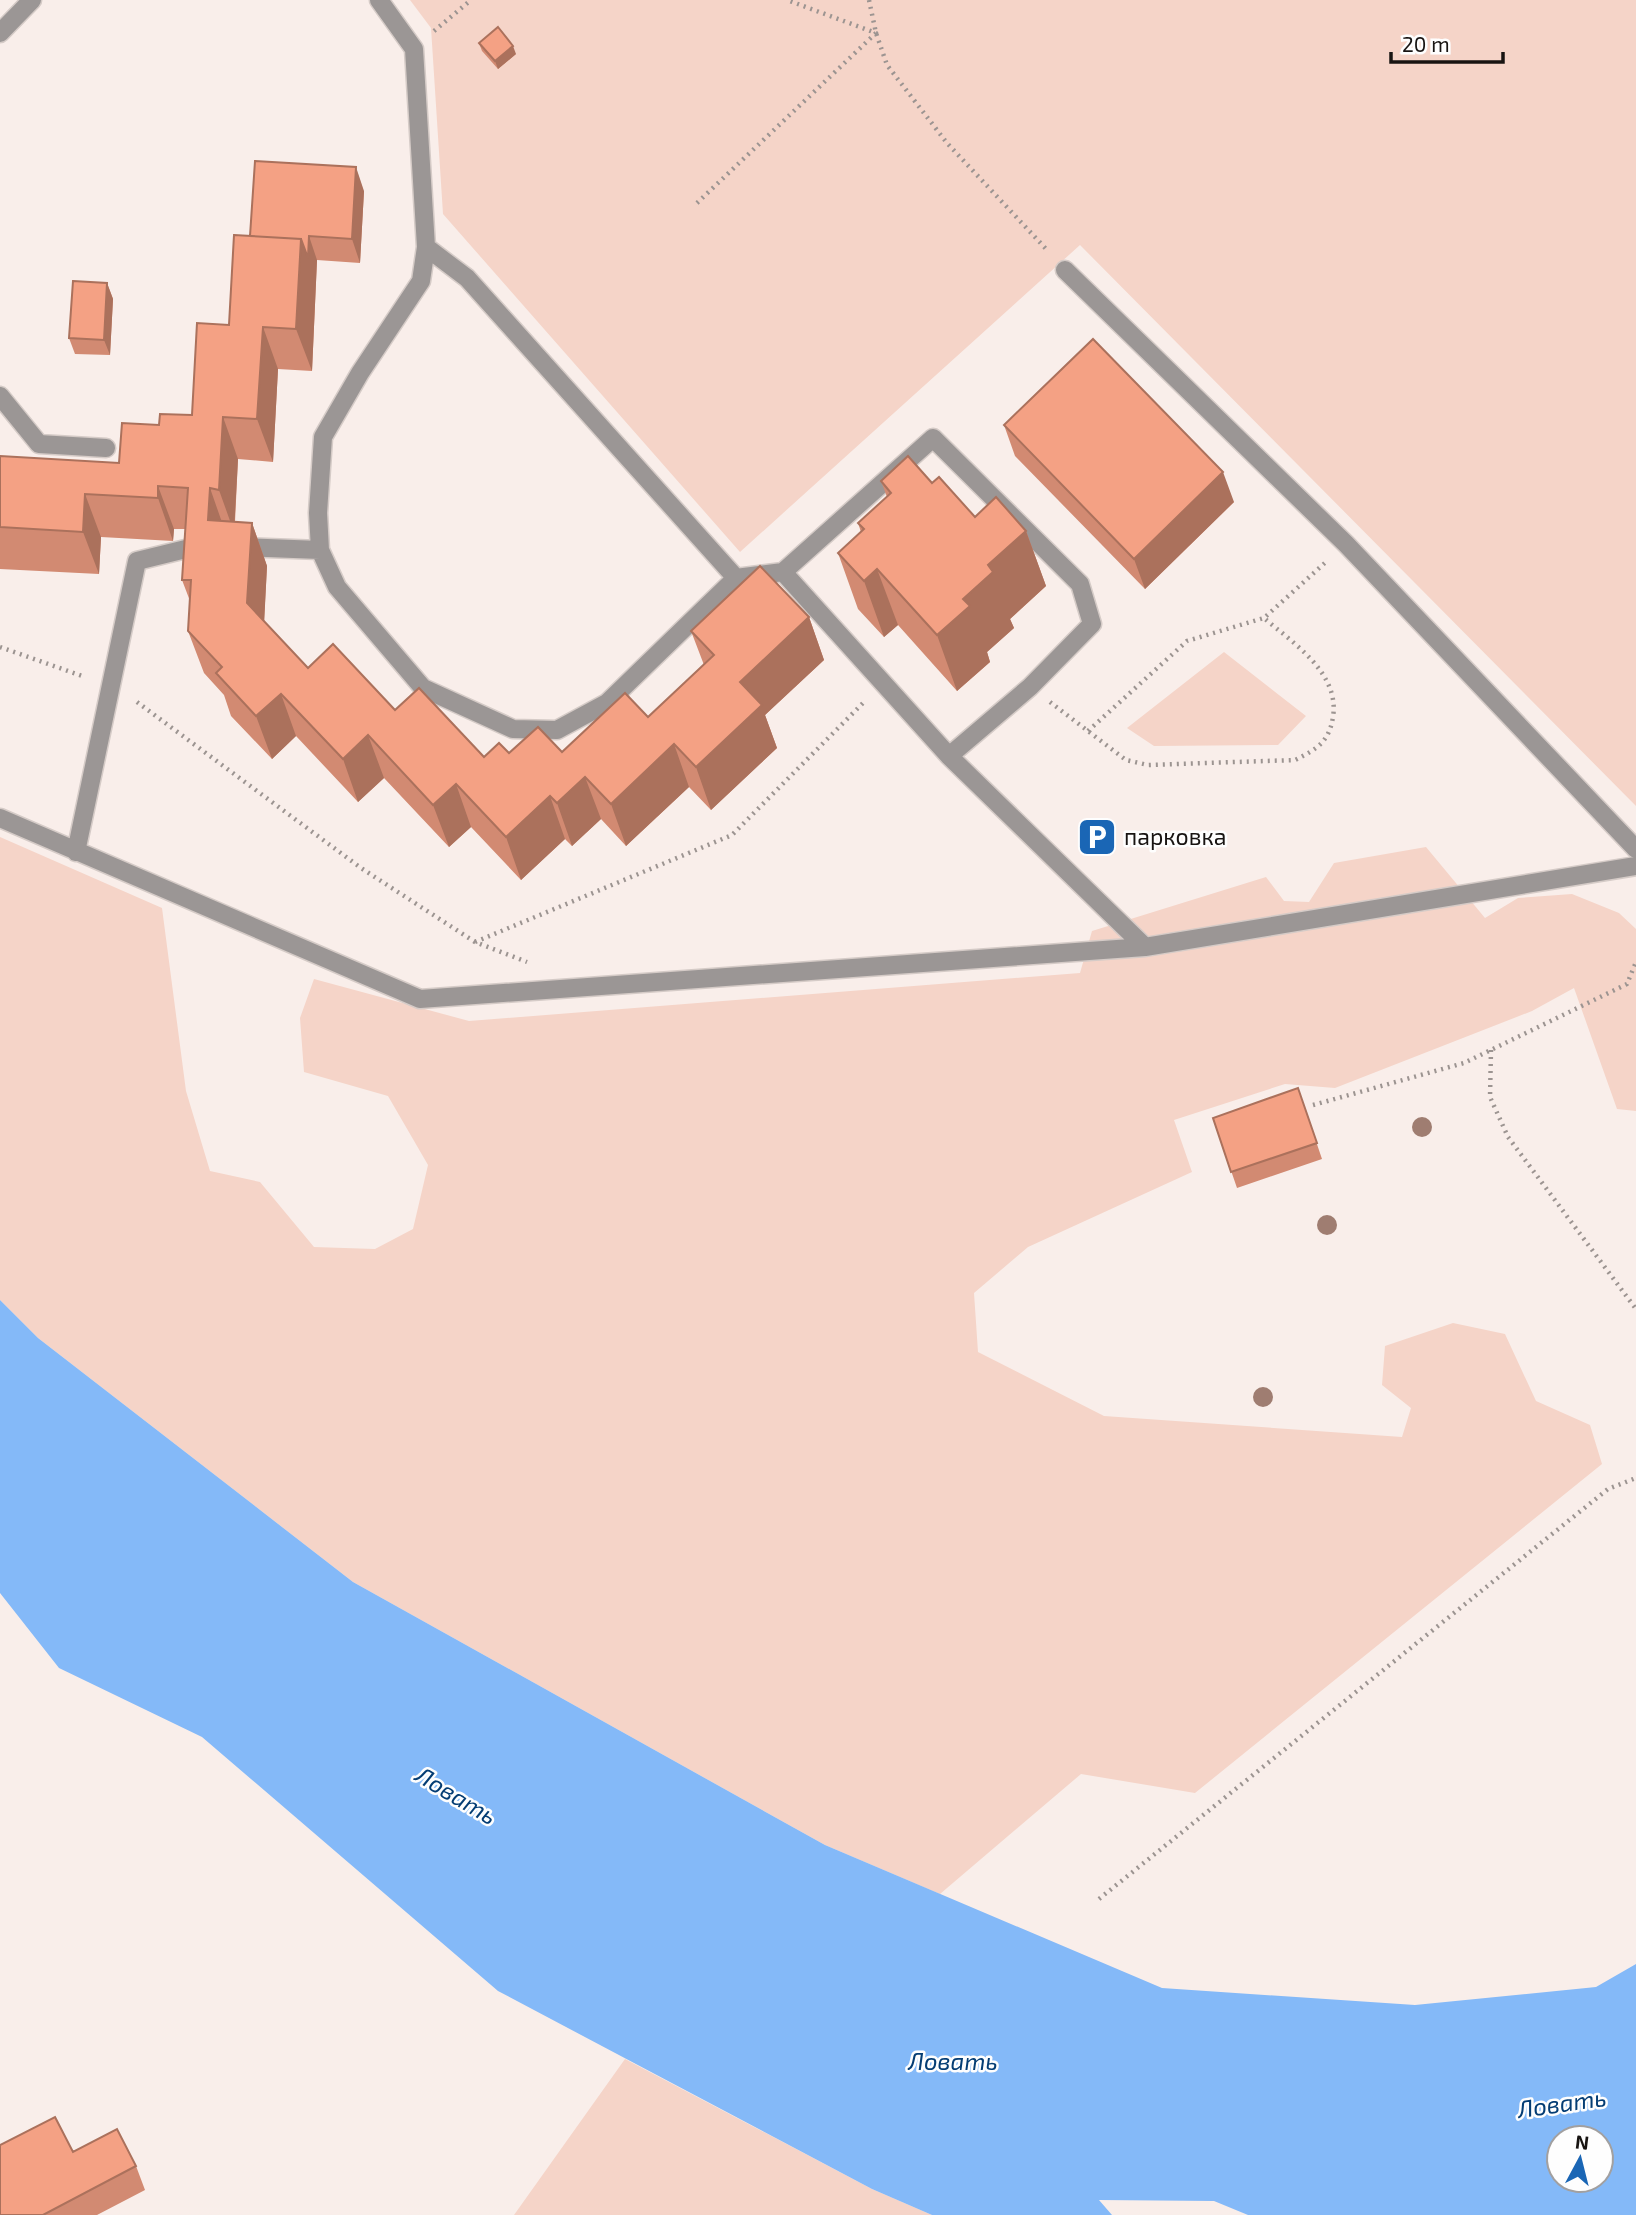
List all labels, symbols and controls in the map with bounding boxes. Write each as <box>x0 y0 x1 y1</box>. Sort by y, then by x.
scale bar <box>1391 21 1503 65</box>
text: 20 m <box>1402 31 1450 56</box>
parking icon: парковка <box>1076 816 1118 858</box>
place label: парковка <box>1124 822 1226 850</box>
water label: Ловать <box>410 1759 503 1830</box>
water label: Ловать <box>907 2046 998 2075</box>
water label: Ловать <box>1515 2082 1608 2123</box>
north arrow <box>1545 2124 1615 2194</box>
text: N <box>1574 2129 1590 2154</box>

